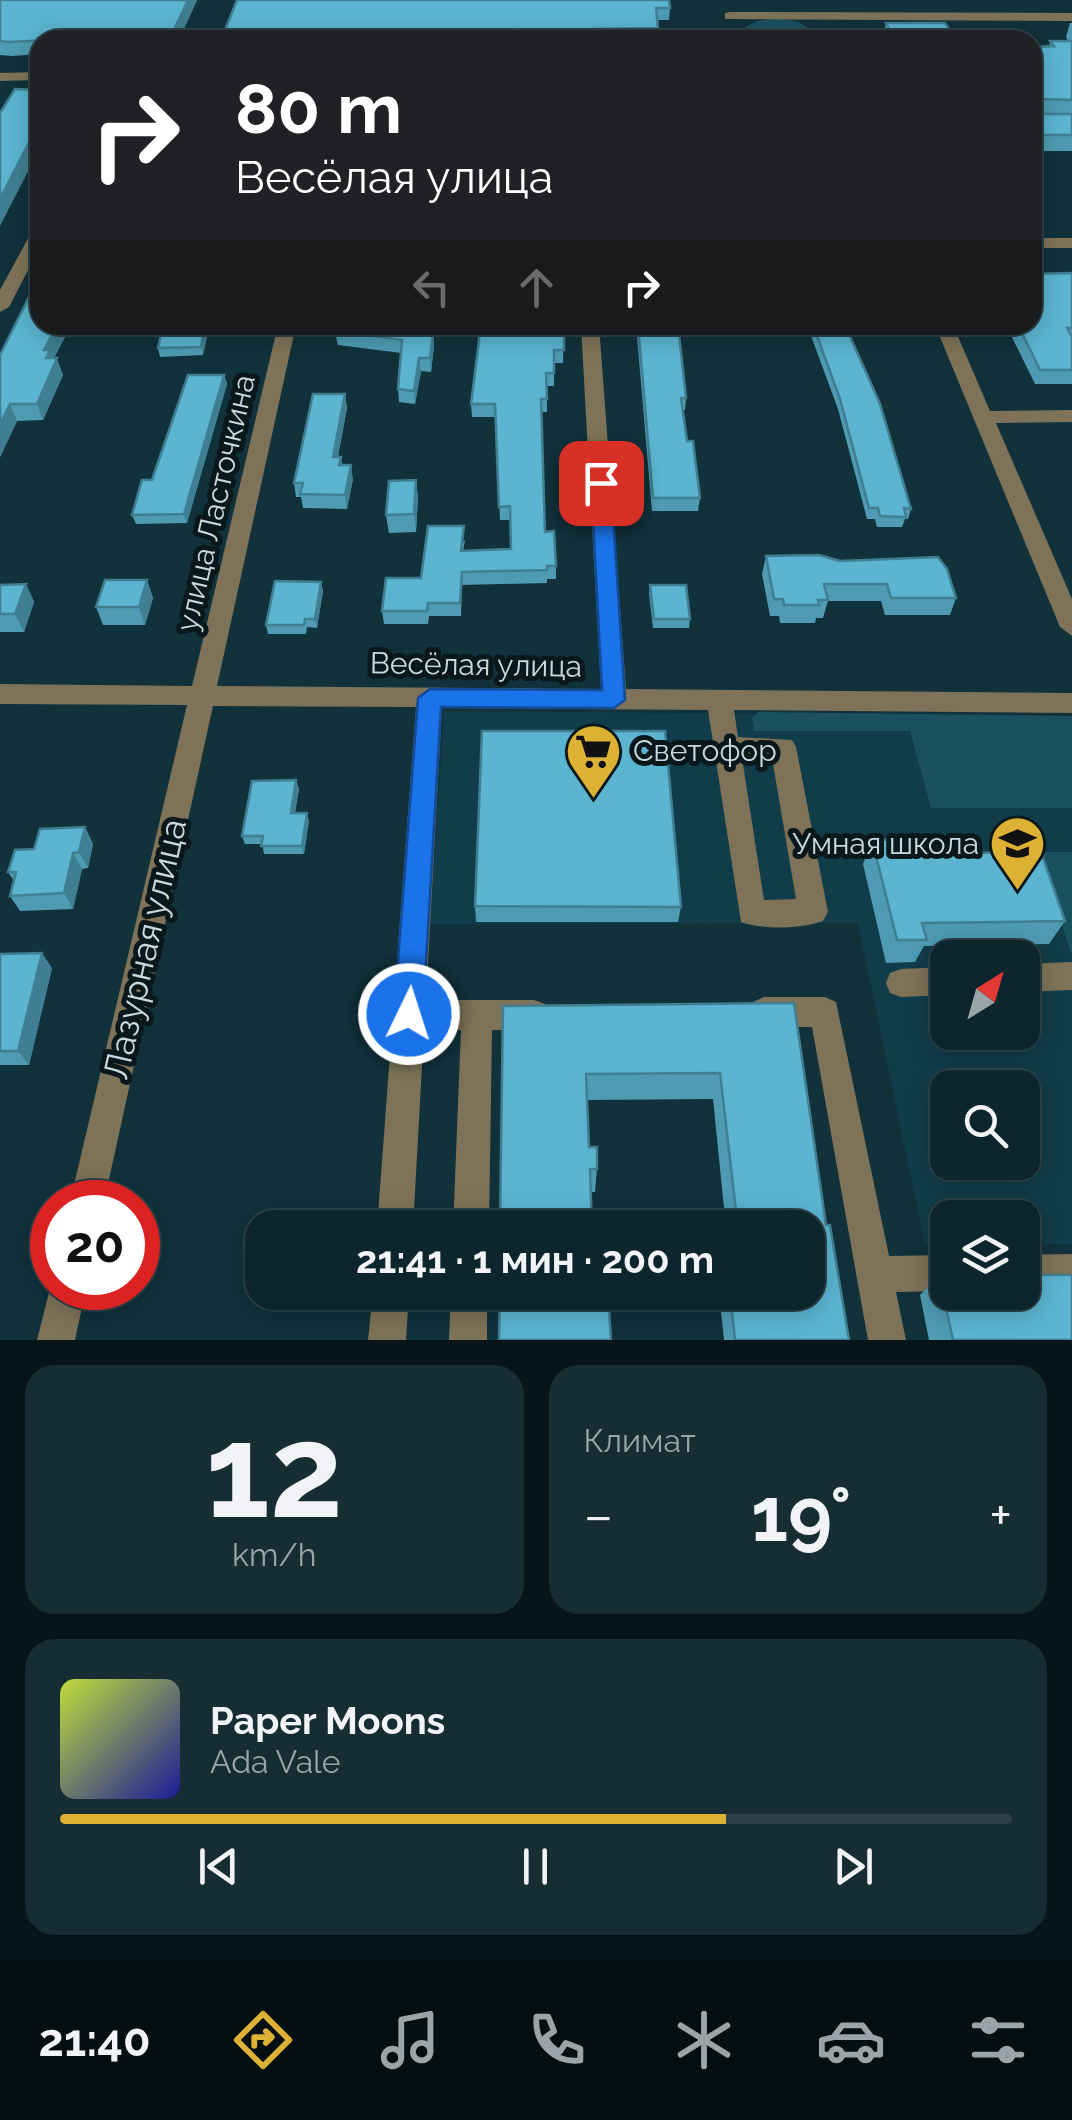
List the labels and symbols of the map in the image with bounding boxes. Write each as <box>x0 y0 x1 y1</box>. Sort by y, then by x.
street label: улица Ласточкина <box>169 371 262 634</box>
pin <box>559 441 644 526</box>
street label: Весёлая улица <box>370 645 582 684</box>
supermarket icon: Светофор <box>564 721 624 800</box>
place label: Светофор <box>633 733 777 768</box>
school or university icon: Умная школа <box>988 814 1048 893</box>
street label: Лазурная улица <box>95 815 194 1083</box>
place label: Умная школа <box>792 826 979 861</box>
north arrow <box>930 940 1040 1050</box>
position arrow <box>357 962 461 1066</box>
speed limit sign: 20 <box>30 1180 160 1310</box>

